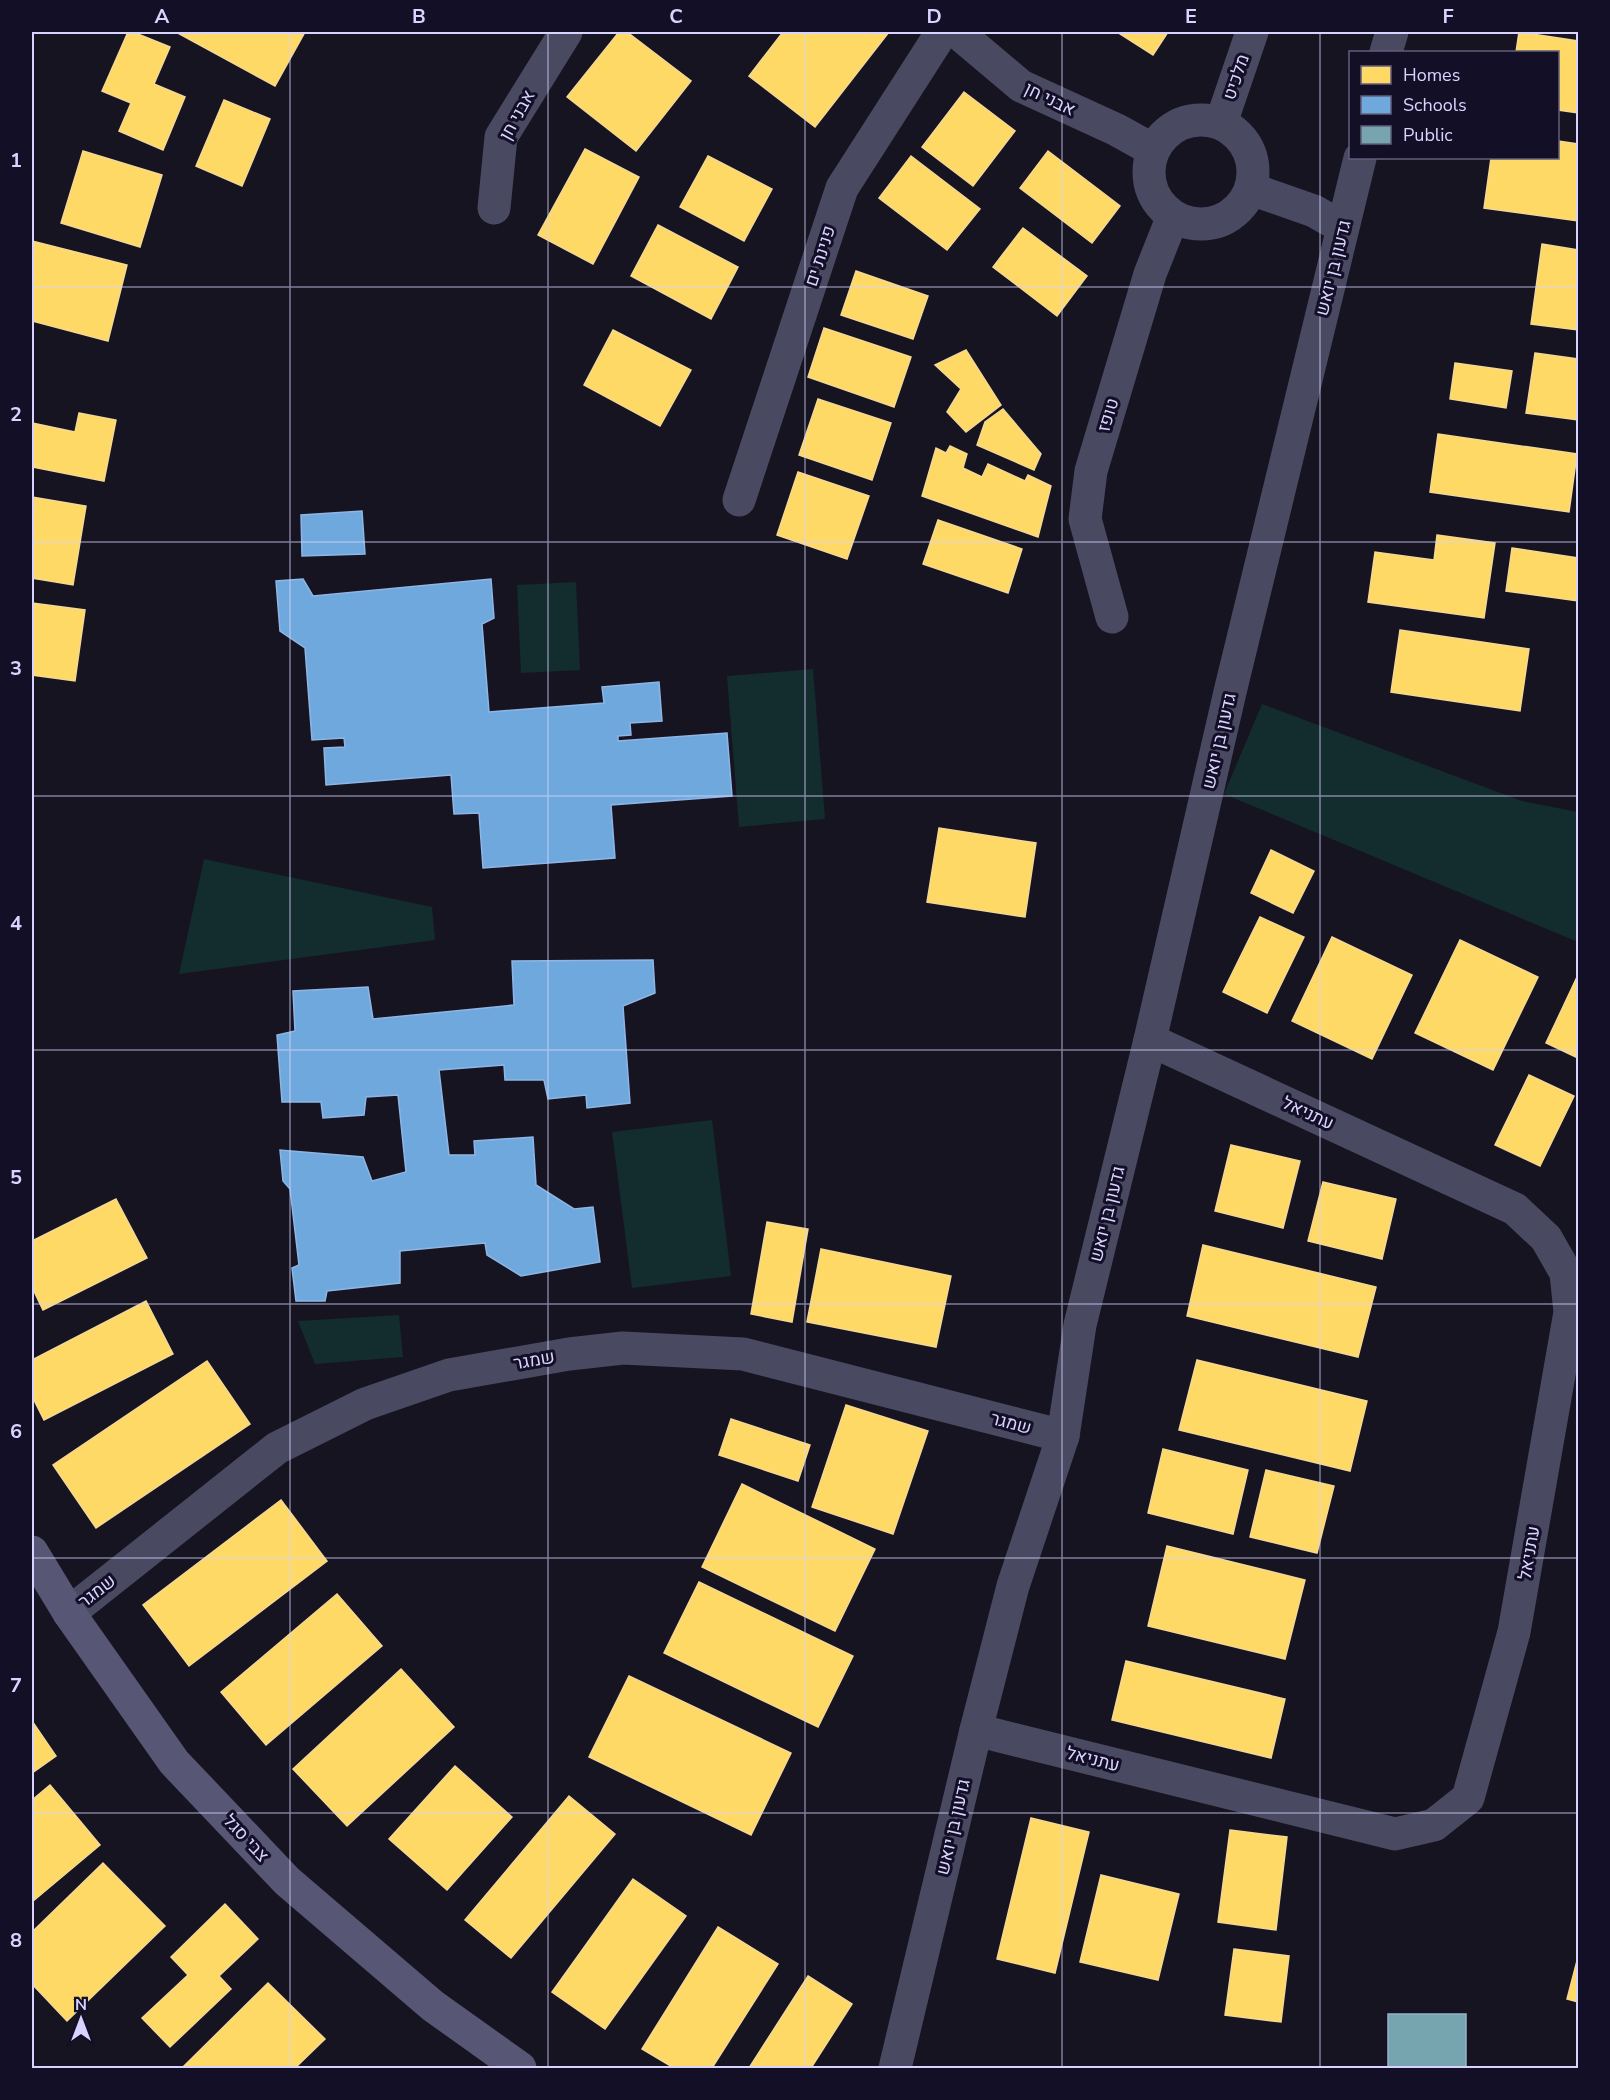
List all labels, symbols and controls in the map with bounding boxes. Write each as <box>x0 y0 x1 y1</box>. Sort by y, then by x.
text: A <box>155 3 170 30</box>
text: B <box>412 3 426 30</box>
text: C <box>669 3 683 30</box>
text: D <box>926 3 942 30</box>
text: E <box>1185 3 1197 30</box>
text: F <box>1442 3 1454 30</box>
street label: מלכיט <box>1217 51 1255 103</box>
legend <box>1349 51 1559 159</box>
text: Homes <box>1403 63 1460 87</box>
street label: אבני חן <box>1021 76 1079 122</box>
street label: אבני חן <box>493 86 541 144</box>
text: Schools <box>1403 93 1467 117</box>
text: Public <box>1403 123 1453 147</box>
text: 1 <box>10 147 22 174</box>
street label: גדעון בן יואש <box>1310 218 1356 318</box>
street label: פנינת ים <box>799 223 841 289</box>
street label: טופז <box>1092 395 1124 435</box>
text: 2 <box>10 401 22 428</box>
text: 3 <box>10 655 22 682</box>
street label: גדעון בן יואש <box>1196 691 1242 791</box>
text: 4 <box>10 910 22 937</box>
street label: עתניאל <box>1278 1091 1338 1135</box>
text: 5 <box>10 1164 22 1191</box>
street label: גדעון בן יואש <box>1084 1164 1130 1264</box>
street label: שמגר <box>511 1345 557 1375</box>
street label: שמגר <box>988 1406 1034 1440</box>
text: 6 <box>10 1418 22 1445</box>
street label: עתניאל <box>1512 1524 1546 1582</box>
street label: שמגר <box>73 1569 121 1613</box>
text: 7 <box>10 1672 22 1699</box>
street label: עתניאל <box>1064 1741 1122 1777</box>
street label: גדעון בן יואש <box>930 1777 976 1877</box>
street label: צבי סגל <box>218 1809 274 1867</box>
text: 8 <box>10 1927 22 1954</box>
north arrow <box>51 1989 111 2049</box>
text: N <box>75 1994 87 2016</box>

